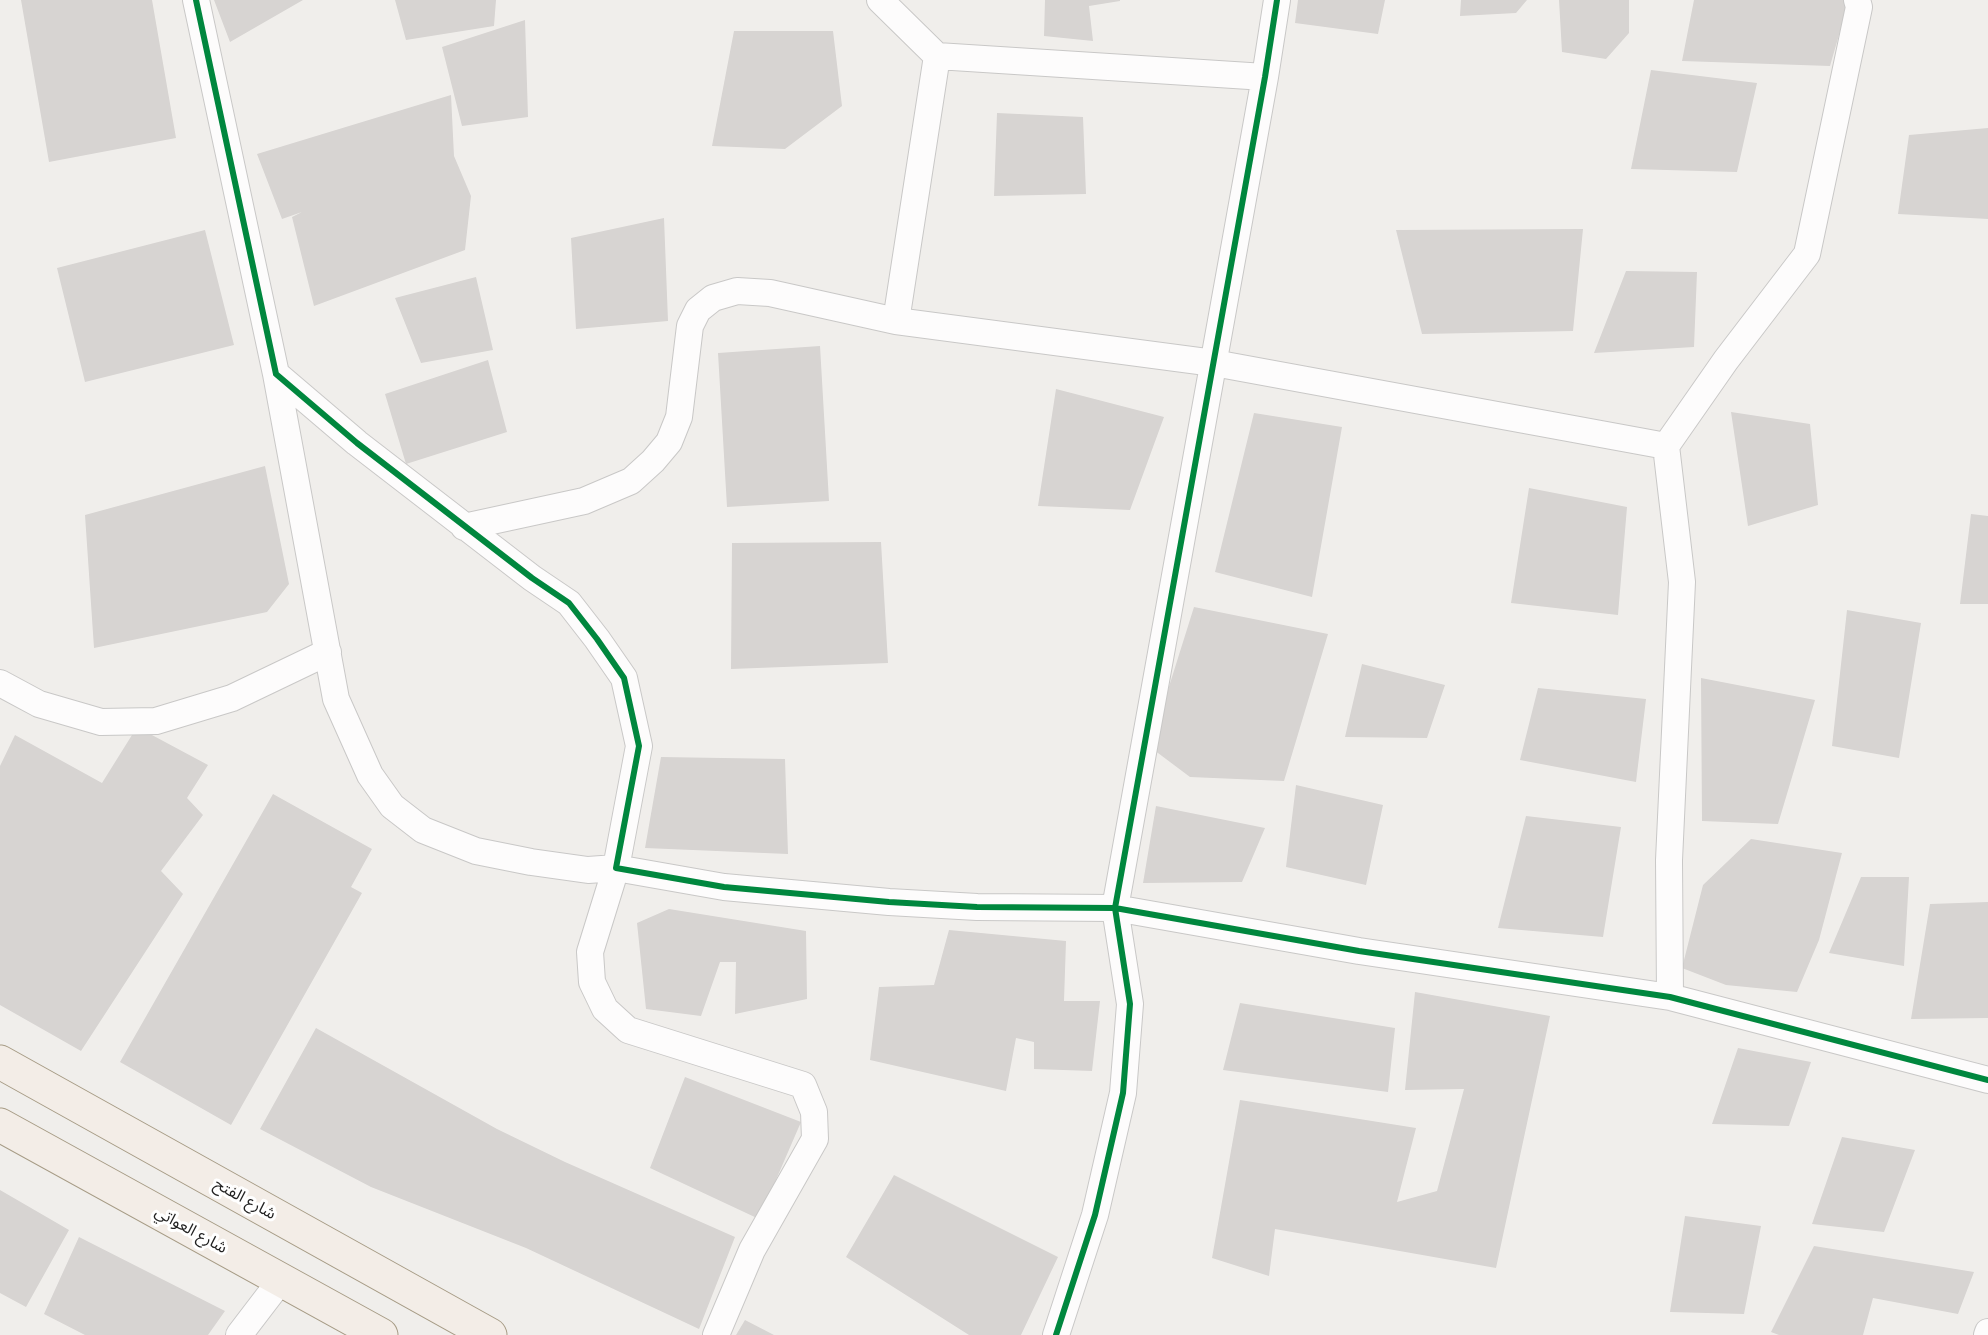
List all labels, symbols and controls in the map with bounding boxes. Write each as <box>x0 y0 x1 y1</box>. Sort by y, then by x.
street label: شارع الفتح <box>211 1174 279 1224</box>
street label: شارع العواتي <box>151 1202 231 1258</box>

